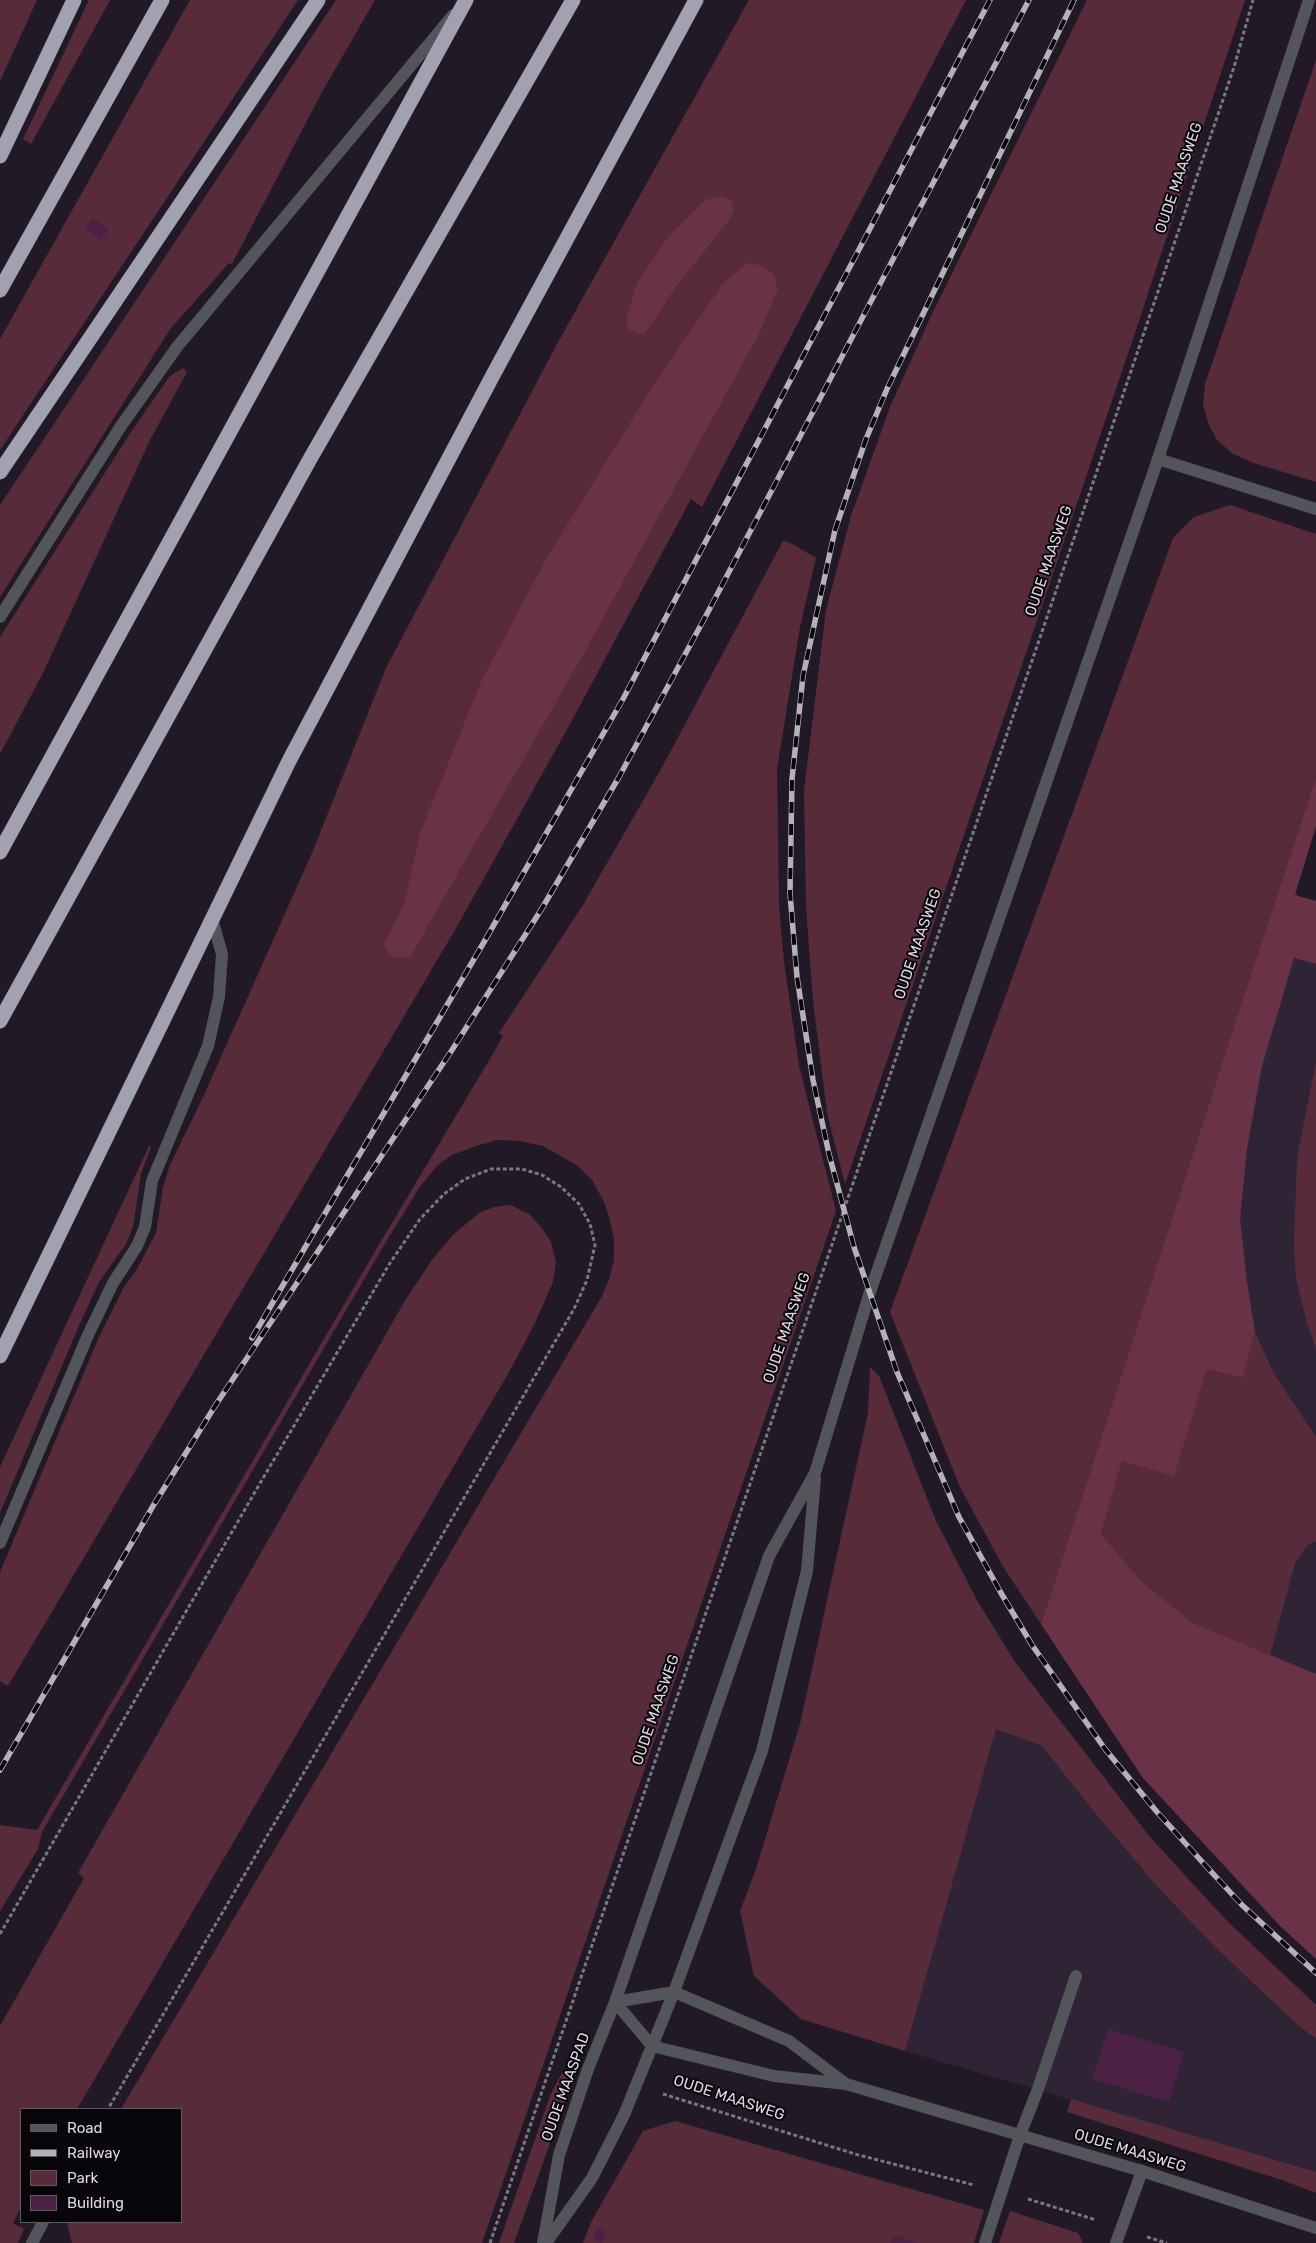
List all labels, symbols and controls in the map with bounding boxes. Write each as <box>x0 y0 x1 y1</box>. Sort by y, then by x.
street label: OUDE MAASWEG <box>1152 120 1206 236</box>
street label: OUDE MAASWEG <box>1022 503 1076 619</box>
street label: OUDE MAASWEG <box>891 886 945 1002</box>
street label: OUDE MAASWEG <box>760 1270 814 1386</box>
street label: OUDE MAASWEG <box>629 1652 683 1768</box>
street label: OUDE MAASPAD <box>538 2030 594 2144</box>
street label: OUDE MAASWEG <box>671 2072 787 2124</box>
legend <box>20 2108 182 2223</box>
text: Road <box>67 2119 103 2137</box>
street label: OUDE MAASWEG <box>1072 2125 1188 2177</box>
text: Railway <box>67 2144 121 2162</box>
text: Park <box>67 2169 98 2187</box>
text: Building <box>67 2194 124 2212</box>

